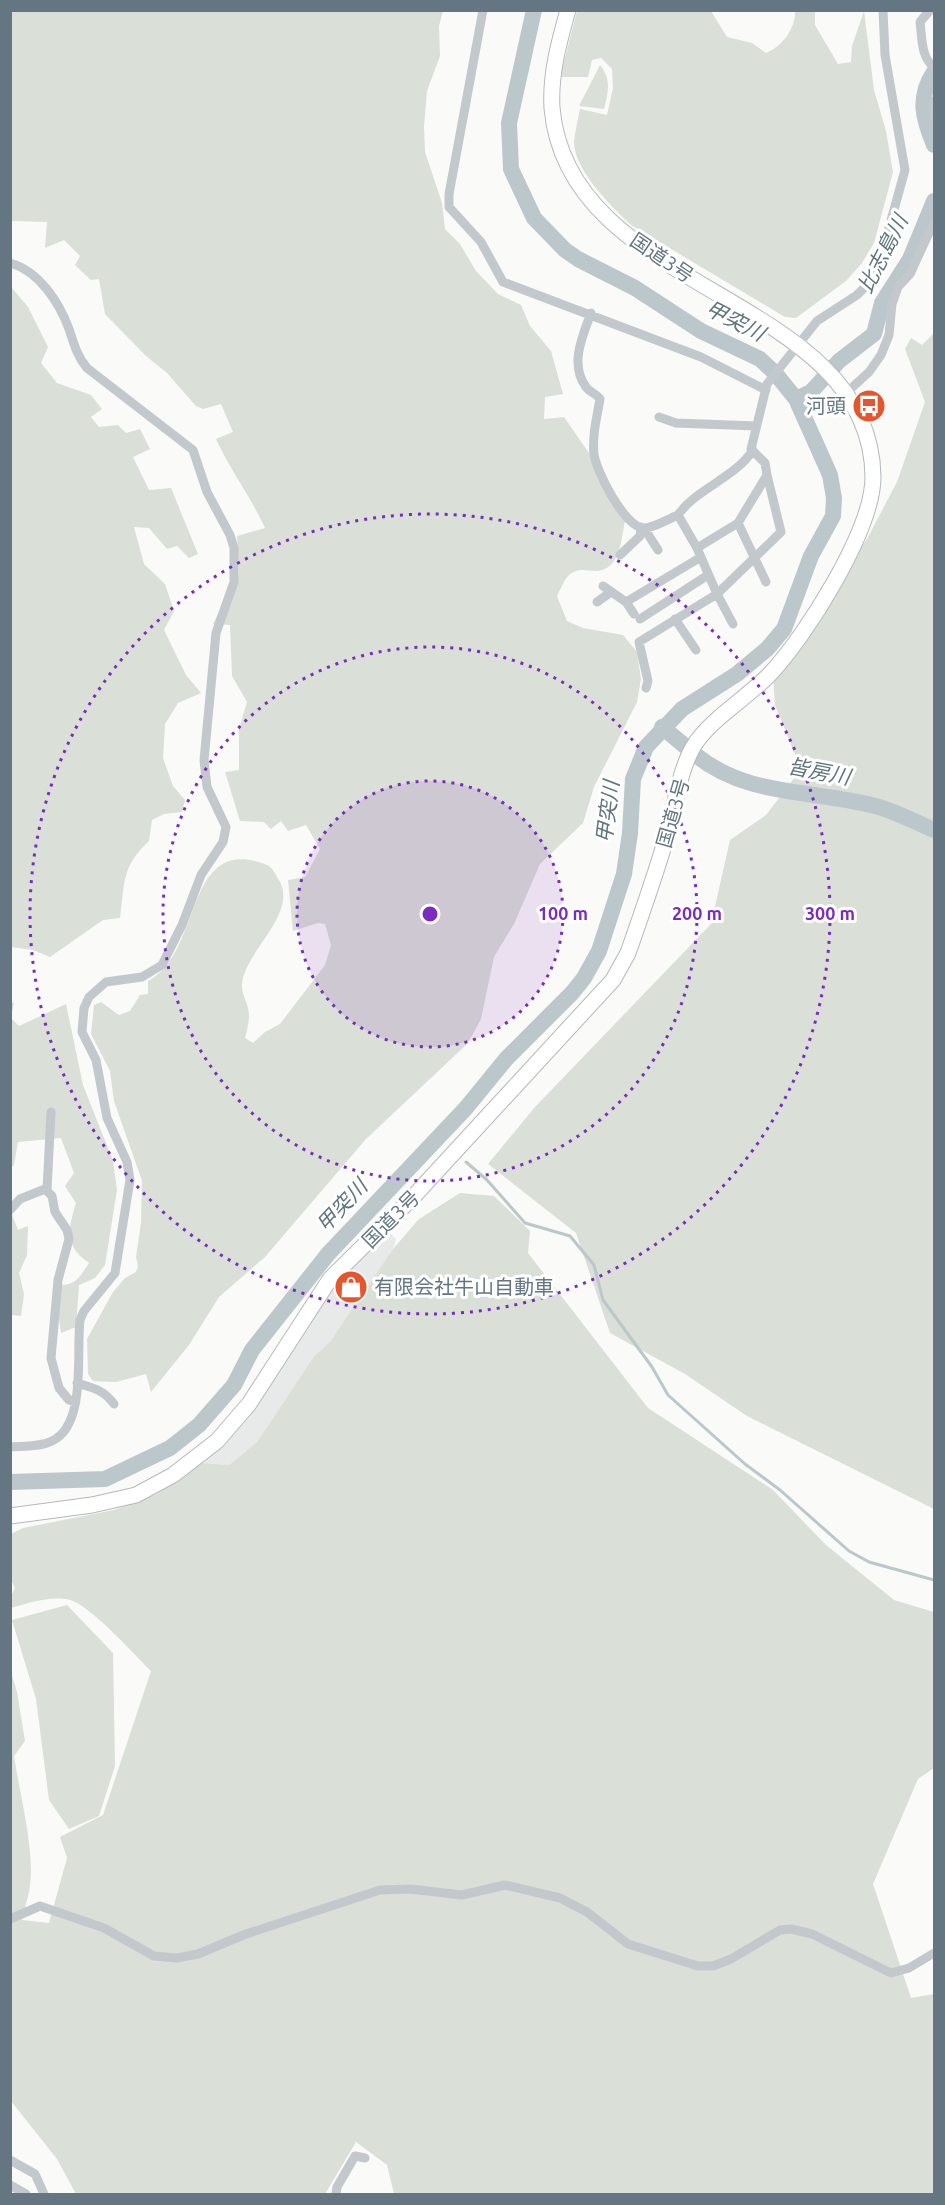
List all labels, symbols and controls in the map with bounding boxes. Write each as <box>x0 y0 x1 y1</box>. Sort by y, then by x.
water label: 比志島川 <box>852 209 913 296</box>
street label: 国道3号 <box>626 228 698 287</box>
water label: 甲突川 <box>702 295 771 346</box>
bus stop icon: 河頭 <box>851 388 887 424</box>
place label: 河頭 <box>806 394 846 417</box>
water label: 皆房川 <box>786 753 854 789</box>
street label: 国道3号 <box>652 775 693 850</box>
water label: 甲突川 <box>591 777 623 845</box>
text: 100 m <box>538 903 588 923</box>
text: 200 m <box>672 903 722 923</box>
text: 300 m <box>805 903 855 923</box>
centre of rings <box>420 904 440 924</box>
water label: 甲突川 <box>311 1173 373 1237</box>
street label: 国道3号 <box>357 1185 424 1252</box>
shop icon: 有限会社牛山自動車 <box>333 1269 369 1305</box>
place label: 有限会社牛山自動車 <box>374 1275 554 1298</box>

